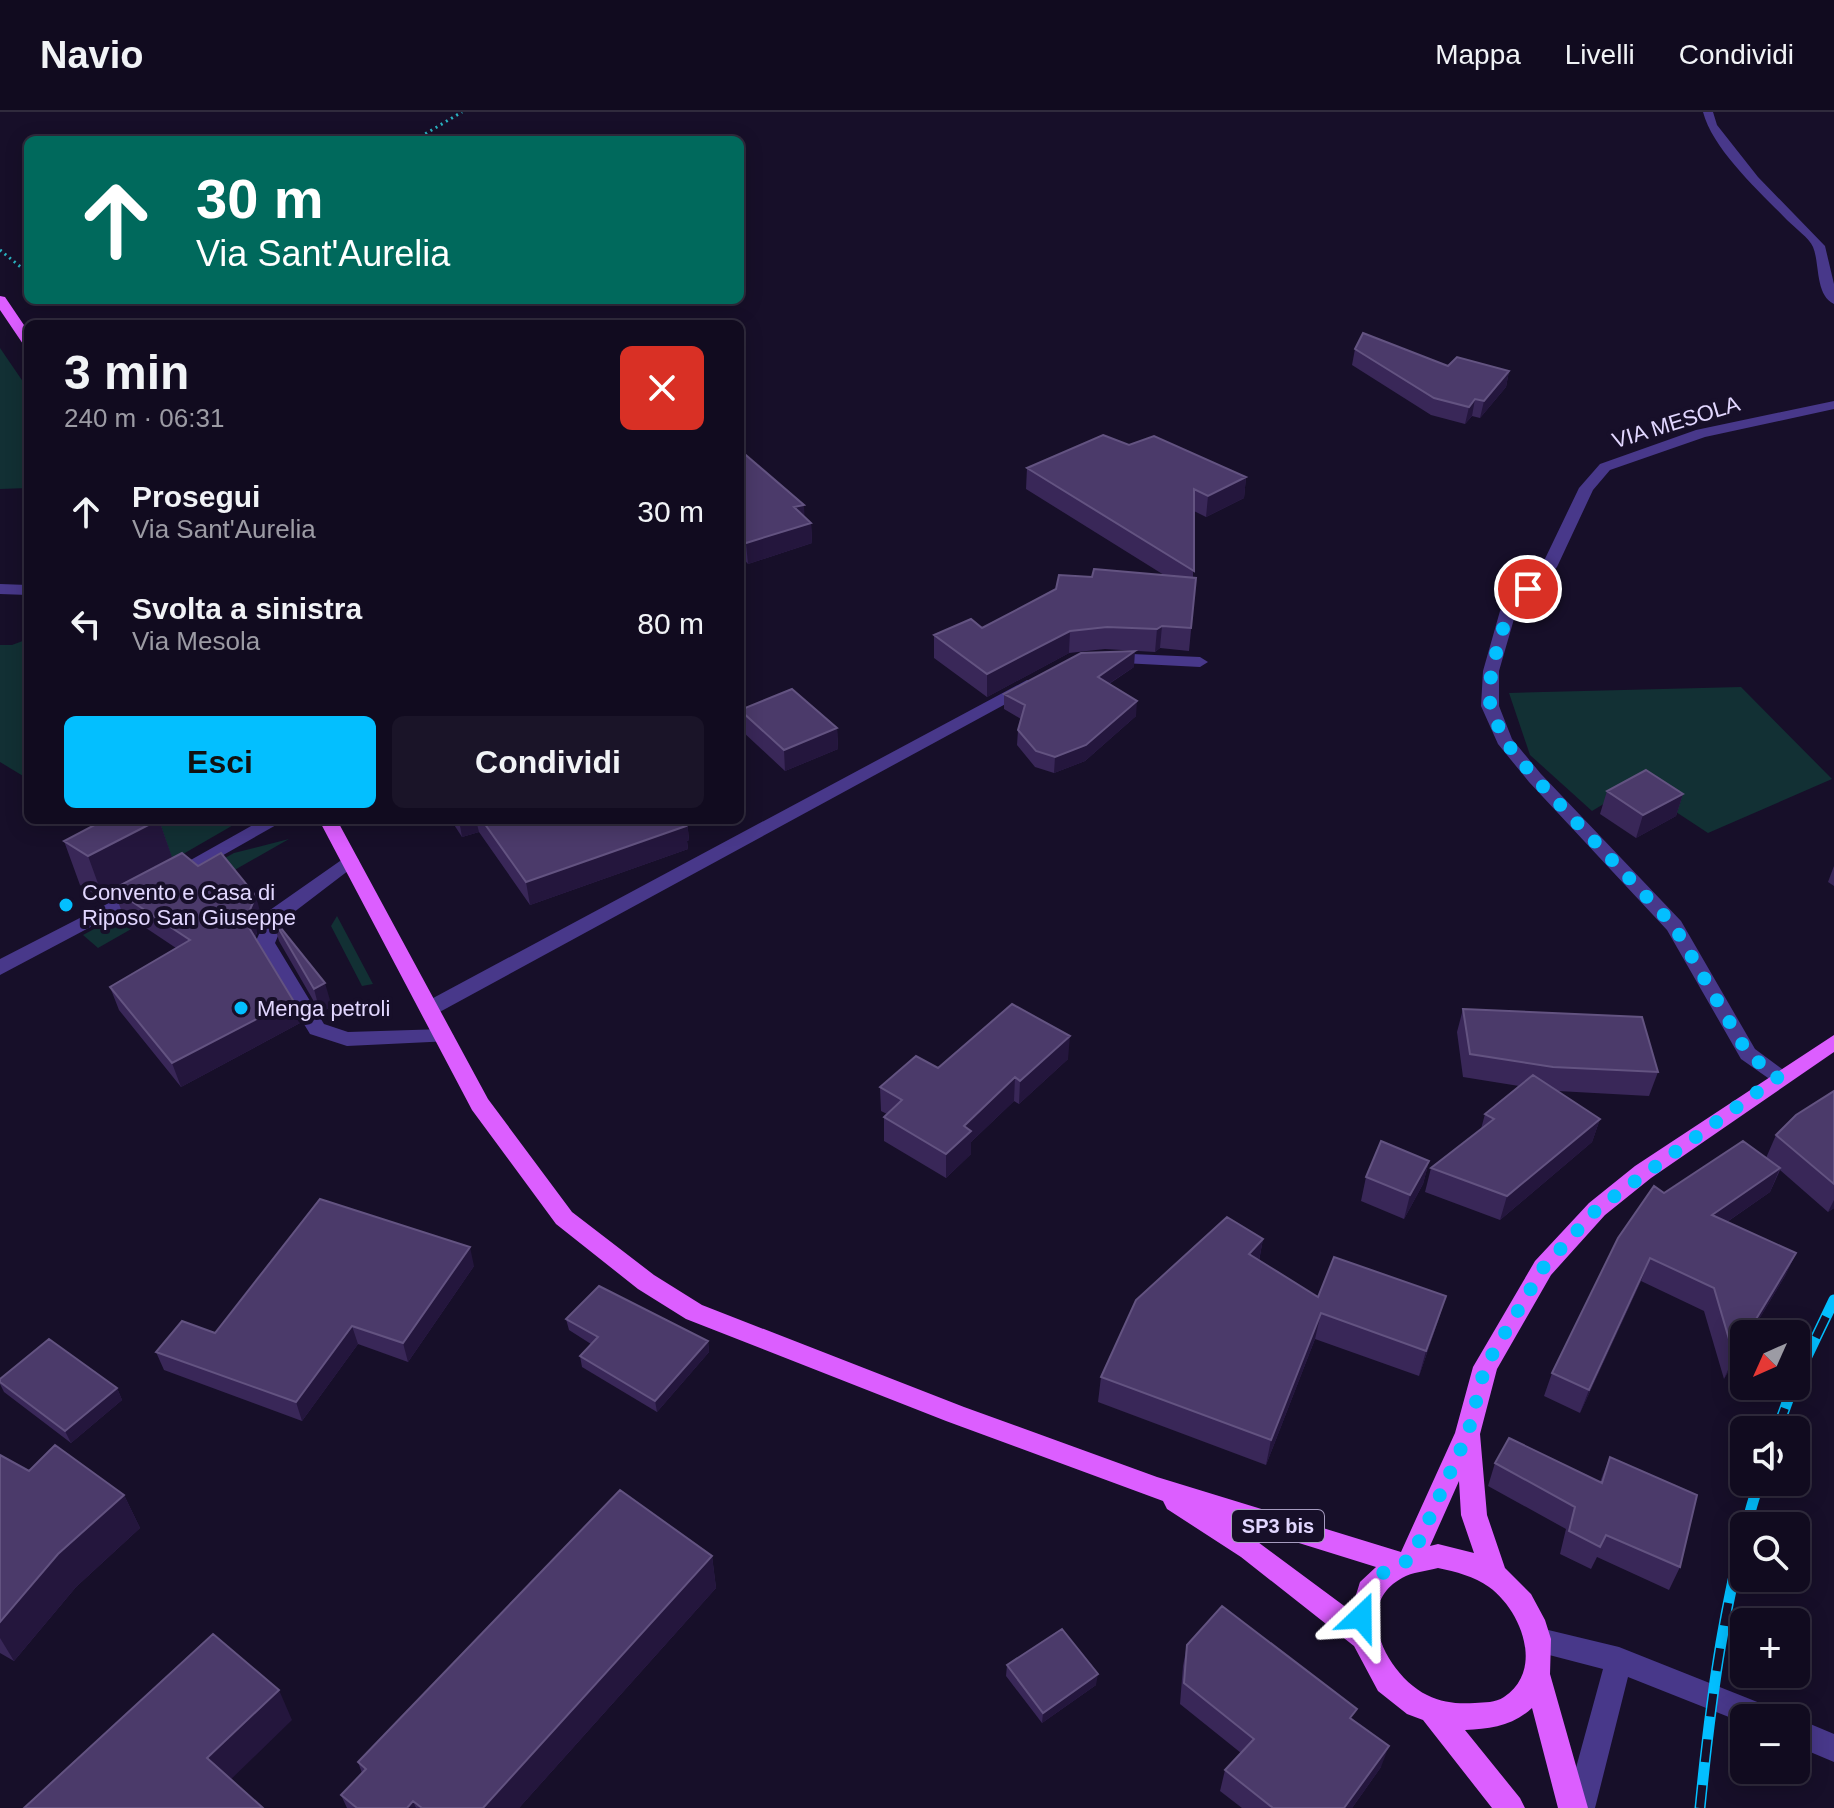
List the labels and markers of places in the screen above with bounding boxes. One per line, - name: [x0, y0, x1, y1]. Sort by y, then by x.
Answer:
- pin: [1494, 555, 1562, 623]
- place label: Convento e Casa di Riposo San Giuseppe: [82, 880, 296, 930]
- marker: Convento e Casa di Riposo San Giuseppe: [57, 896, 75, 914]
- place label: Menga petroli: [257, 996, 390, 1021]
- marker: Menga petroli: [232, 999, 250, 1017]

